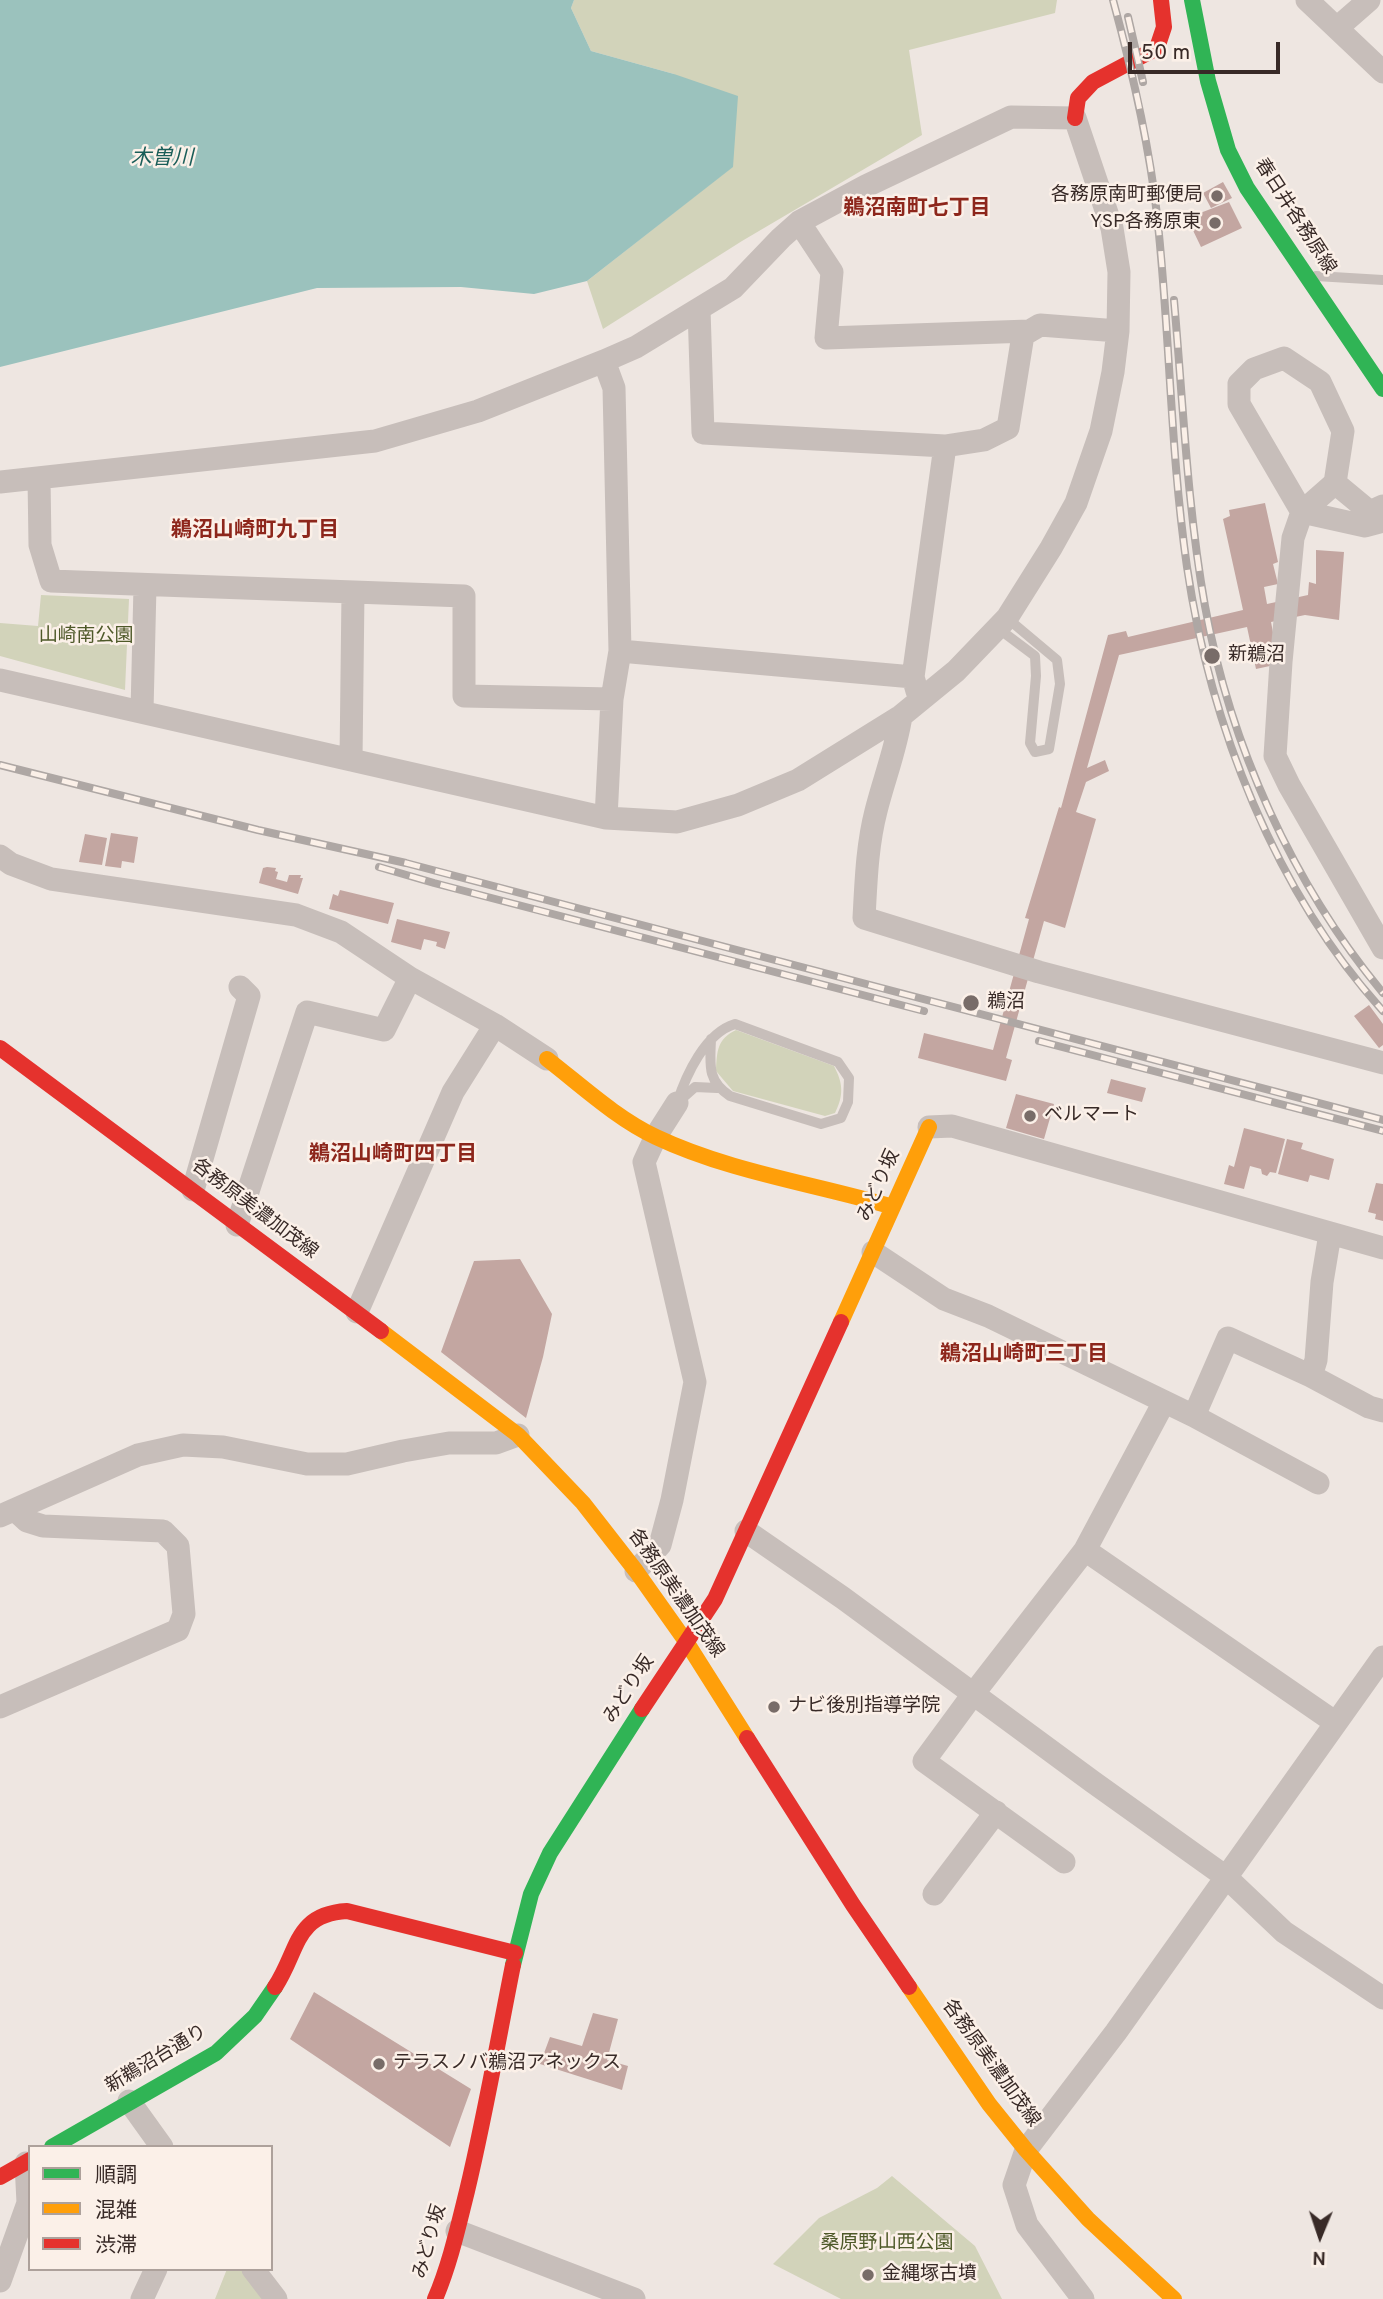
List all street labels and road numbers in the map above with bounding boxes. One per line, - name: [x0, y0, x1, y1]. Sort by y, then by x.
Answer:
- street label: 春日井各務原線: [1248, 155, 1340, 279]
- street label: みどり坂: [854, 1147, 906, 1225]
- street label: 各務原美濃加茂線: [186, 1155, 322, 1265]
- street label: 各務原美濃加茂線: [622, 1525, 728, 1663]
- street label: みどり坂: [600, 1652, 660, 1728]
- street label: 各務原美濃加茂線: [936, 1996, 1044, 2132]
- street label: 新鵜沼台通り: [102, 2021, 212, 2099]
- street label: みどり坂: [410, 2202, 452, 2282]

